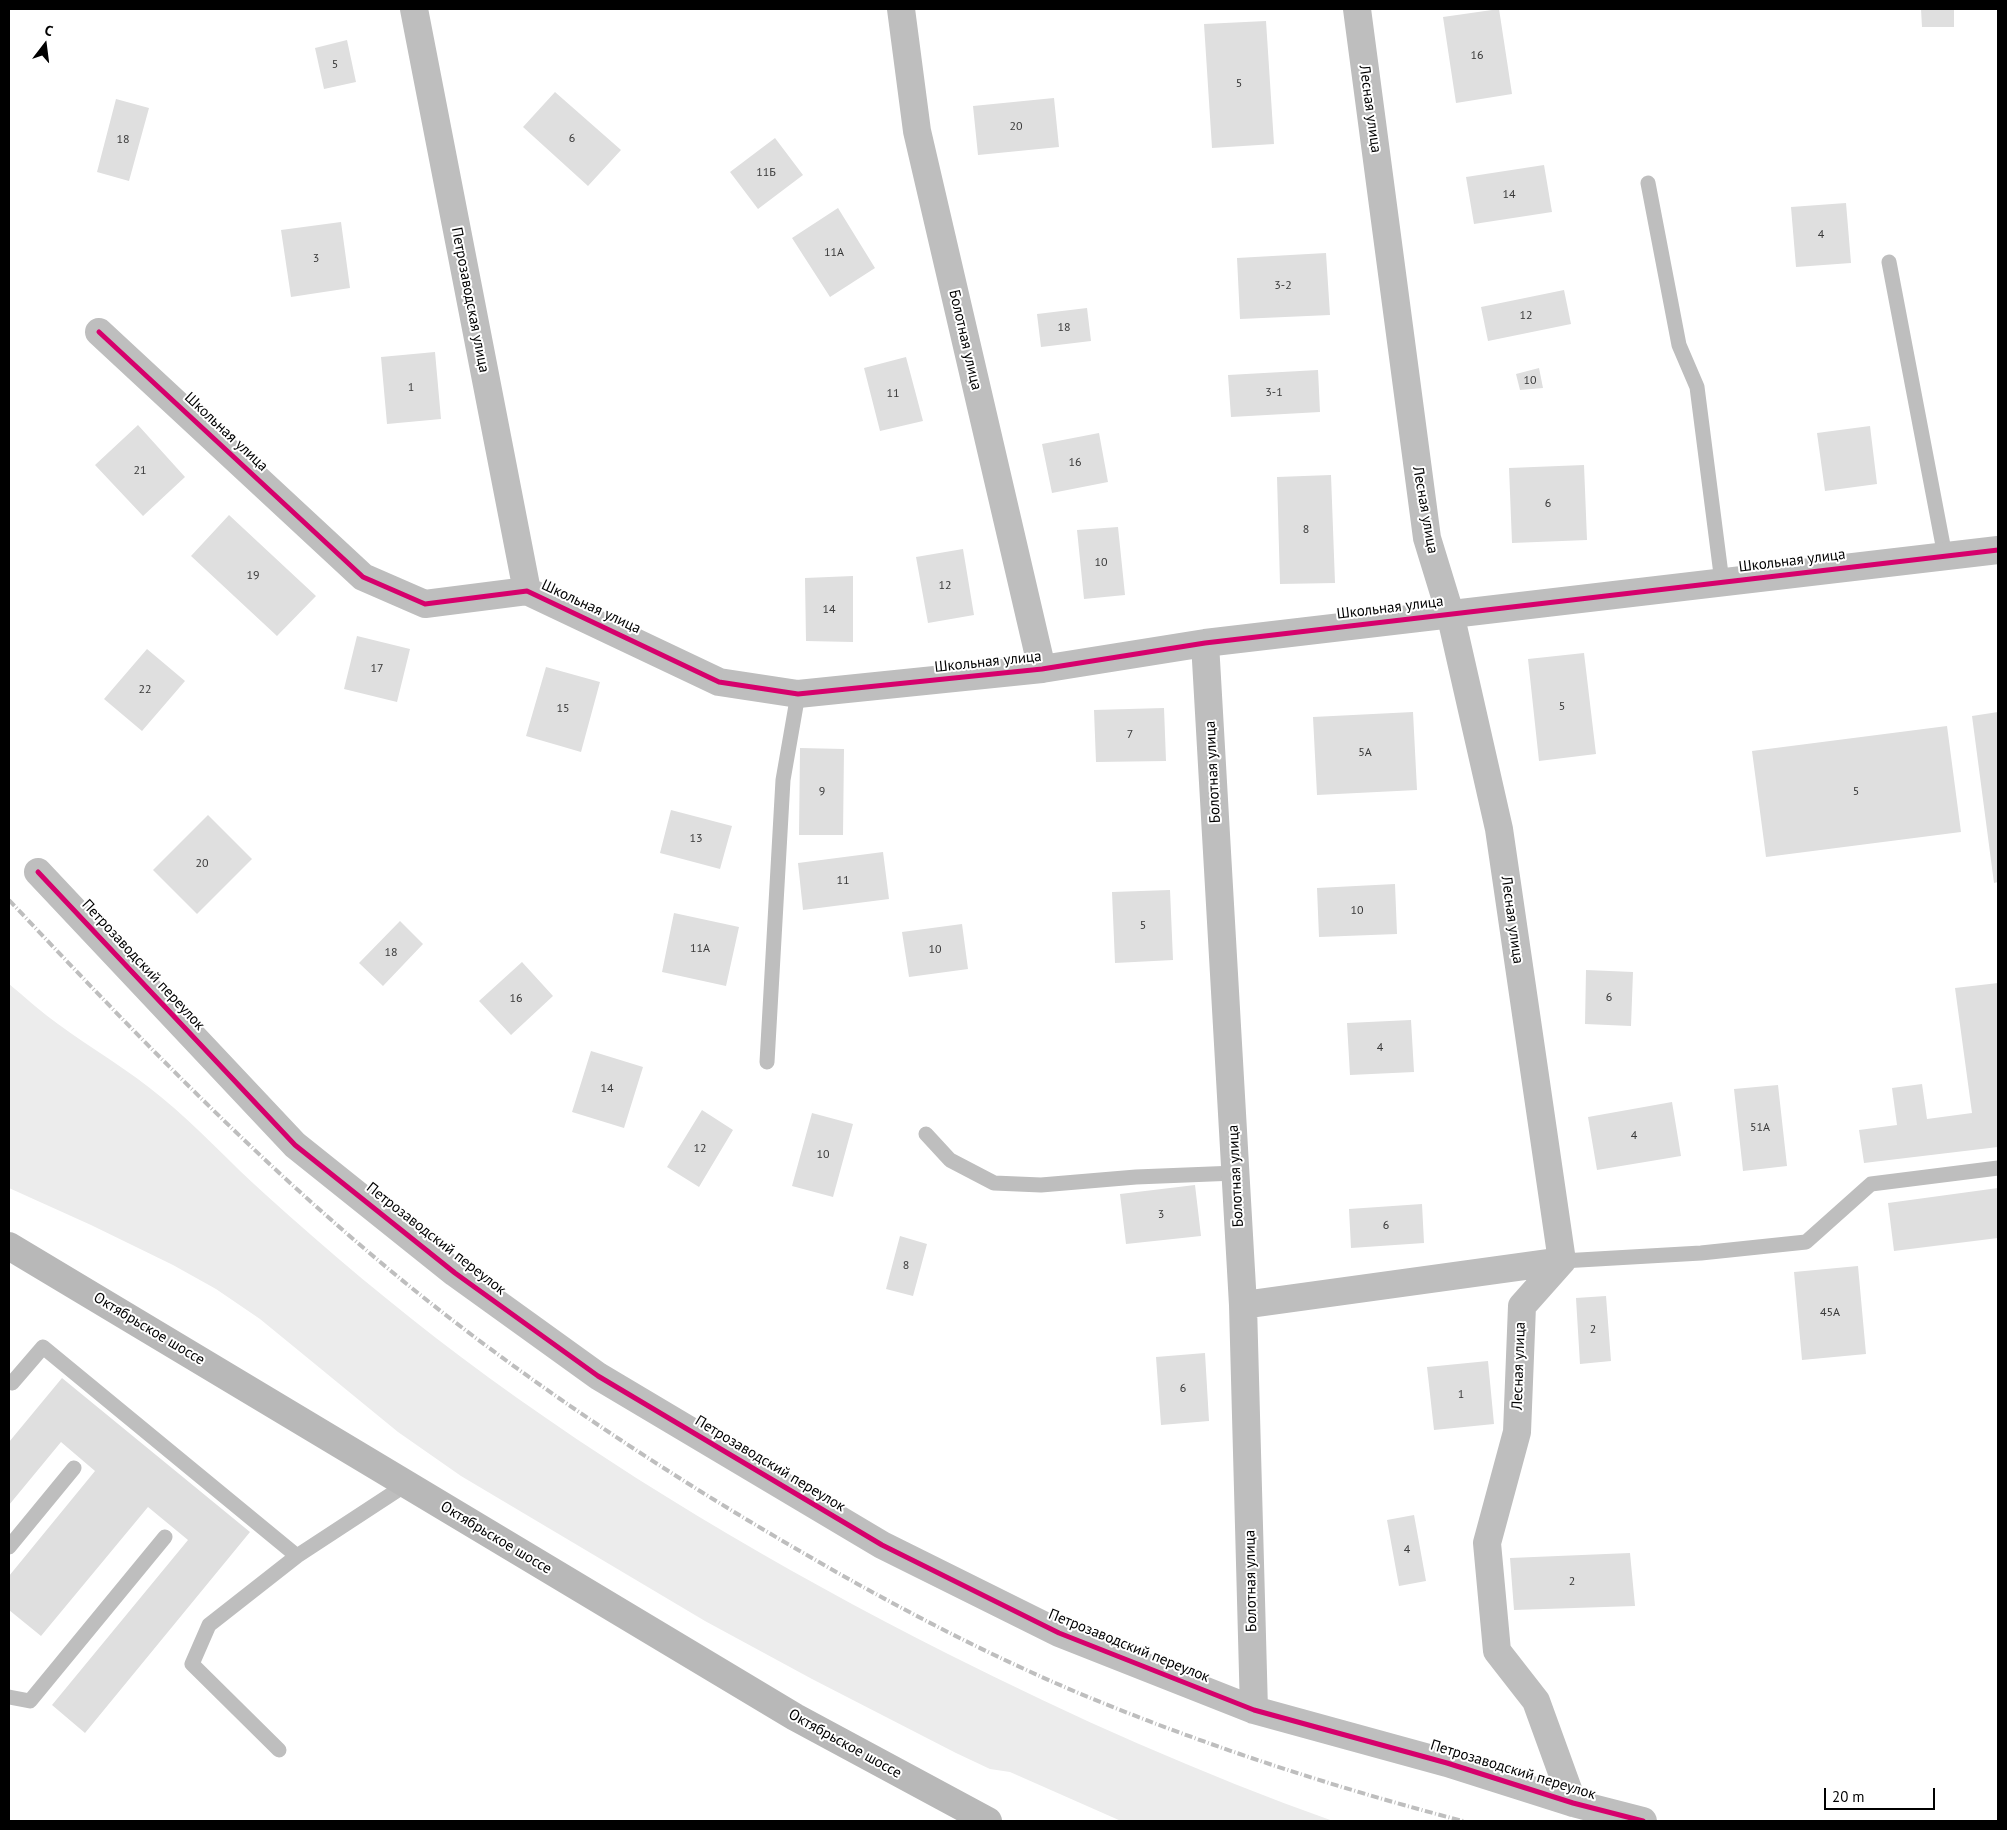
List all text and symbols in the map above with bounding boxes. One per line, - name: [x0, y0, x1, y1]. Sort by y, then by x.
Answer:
- north arrow: [20, 20, 70, 70]
- text: С: [43, 21, 55, 40]
- house number: 16: [1470, 49, 1484, 63]
- house number: 5: [332, 58, 338, 72]
- street label: Лесная улица: [1355, 64, 1385, 154]
- house number: 5: [1236, 77, 1242, 91]
- house number: 20: [1009, 120, 1023, 134]
- house number: 6: [569, 132, 575, 146]
- house number: 18: [116, 133, 130, 147]
- house number: 11Б: [756, 166, 776, 180]
- house number: 14: [1502, 188, 1516, 202]
- street label: Петрозаводская улица: [447, 226, 493, 374]
- house number: 4: [1818, 228, 1824, 242]
- house number: 11А: [824, 246, 844, 260]
- house number: 3: [313, 252, 319, 266]
- house number: 3-2: [1274, 279, 1292, 293]
- street label: Болотная улица: [945, 288, 985, 392]
- house number: 12: [1519, 309, 1533, 323]
- house number: 18: [1057, 321, 1071, 335]
- house number: 10: [1523, 374, 1537, 388]
- house number: 1: [408, 381, 414, 395]
- house number: 3-1: [1265, 386, 1283, 400]
- house number: 11: [886, 387, 900, 401]
- street label: Школьная улица: [181, 389, 271, 475]
- house number: 16: [1068, 456, 1082, 470]
- house number: 21: [133, 464, 147, 478]
- street label: Лесная улица: [1408, 465, 1442, 555]
- house number: 6: [1545, 497, 1551, 511]
- house number: 8: [1303, 523, 1309, 537]
- street label: Школьная улица: [1738, 546, 1846, 576]
- house number: 10: [1094, 556, 1108, 570]
- house number: 19: [246, 569, 260, 583]
- street label: Школьная улица: [539, 576, 643, 638]
- house number: 12: [938, 579, 952, 593]
- street label: Школьная улица: [1336, 593, 1444, 623]
- house number: 14: [822, 603, 836, 617]
- street label: Школьная улица: [934, 647, 1042, 677]
- house number: 17: [370, 662, 384, 676]
- house number: 22: [138, 683, 152, 697]
- house number: 5: [1559, 700, 1565, 714]
- house number: 15: [556, 702, 570, 716]
- street label: Болотная улица: [1201, 720, 1225, 824]
- house number: 7: [1127, 728, 1133, 742]
- house number: 5А: [1358, 746, 1372, 760]
- house number: 9: [819, 785, 825, 799]
- house number: 5: [1853, 785, 1859, 799]
- house number: 13: [689, 832, 703, 846]
- house number: 20: [195, 857, 209, 871]
- house number: 11: [836, 874, 850, 888]
- street label: Лесная улица: [1497, 875, 1527, 965]
- street label: Петрозаводский переулок: [78, 896, 208, 1034]
- house number: 10: [1350, 904, 1364, 918]
- house number: 5: [1140, 919, 1146, 933]
- house number: 11А: [690, 942, 710, 956]
- house number: 10: [928, 943, 942, 957]
- house number: 18: [384, 946, 398, 960]
- house number: 6: [1606, 991, 1612, 1005]
- house number: 16: [509, 992, 523, 1006]
- house number: 4: [1377, 1041, 1383, 1055]
- house number: 14: [600, 1082, 614, 1096]
- house number: 51А: [1750, 1121, 1770, 1135]
- street label: Болотная улица: [1224, 1124, 1248, 1228]
- house number: 4: [1631, 1129, 1637, 1143]
- house number: 12: [693, 1142, 707, 1156]
- house number: 10: [816, 1148, 830, 1162]
- street label: Петрозаводский переулок: [363, 1179, 509, 1299]
- house number: 3: [1158, 1208, 1164, 1222]
- house number: 6: [1383, 1219, 1389, 1233]
- house number: 8: [903, 1259, 909, 1273]
- street label: Октябрьское шоссе: [90, 1289, 208, 1369]
- house number: 45А: [1820, 1306, 1840, 1320]
- street label: Лесная улица: [1508, 1322, 1530, 1410]
- house number: 2: [1590, 1323, 1596, 1337]
- house number: 6: [1180, 1382, 1186, 1396]
- house number: 1: [1458, 1388, 1464, 1402]
- street label: Петрозаводский переулок: [692, 1412, 848, 1516]
- street label: Октябрьское шоссе: [437, 1498, 555, 1578]
- street label: Болотная улица: [1241, 1530, 1261, 1632]
- house number: 4: [1404, 1543, 1410, 1557]
- house number: 2: [1569, 1575, 1575, 1589]
- street label: Петрозаводский переулок: [1046, 1605, 1212, 1687]
- street label: Октябрьское шоссе: [785, 1705, 905, 1783]
- street label: Петрозаводский переулок: [1428, 1736, 1598, 1804]
- scale bar: [1827, 1778, 1938, 1810]
- text: 20 m: [1832, 1787, 1865, 1806]

